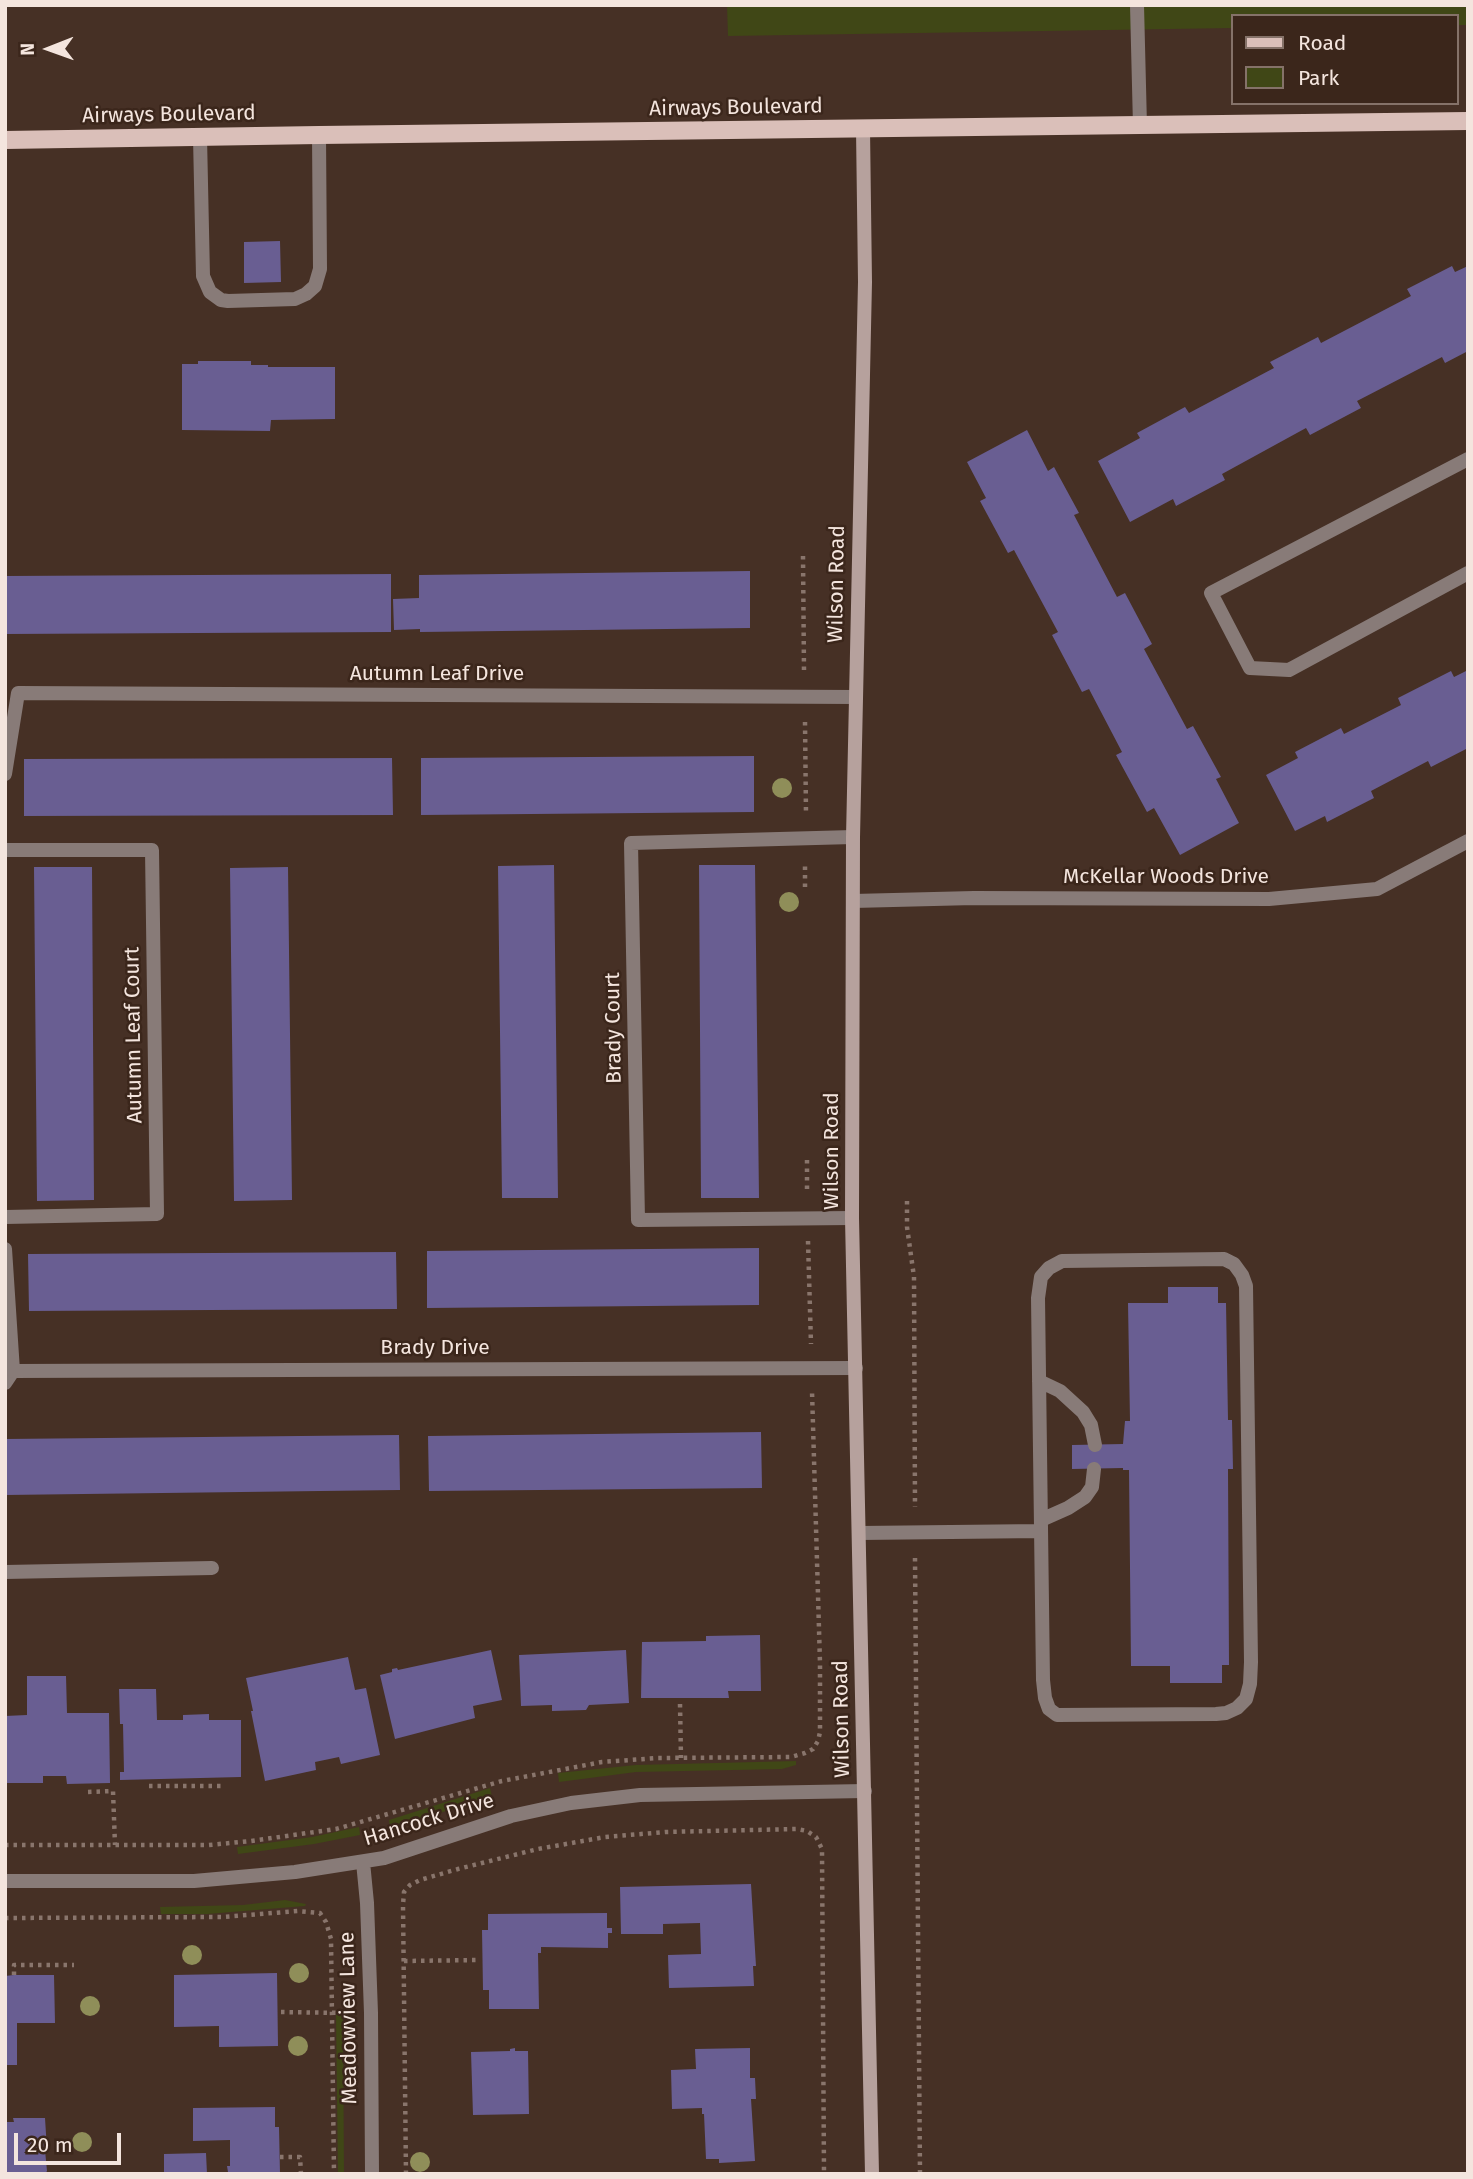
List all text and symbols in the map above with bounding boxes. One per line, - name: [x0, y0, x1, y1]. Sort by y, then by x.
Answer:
- north arrow: [14, 14, 84, 84]
- legend: [1232, 14, 1459, 105]
- text: Road: [1298, 30, 1346, 56]
- text: N: [16, 43, 39, 56]
- text: Park: [1298, 65, 1339, 91]
- street label: Airways Boulevard: [649, 94, 823, 122]
- street label: Airways Boulevard: [82, 101, 256, 129]
- street label: Wilson Road: [823, 525, 851, 643]
- street label: Autumn Leaf Drive: [350, 661, 524, 687]
- street label: McKellar Woods Drive: [1063, 864, 1269, 890]
- street label: Autumn Leaf Court: [120, 946, 148, 1124]
- street label: Brady Court: [600, 972, 628, 1084]
- street label: Wilson Road: [819, 1092, 845, 1210]
- street label: Brady Drive: [380, 1335, 490, 1361]
- street label: Wilson Road: [828, 1660, 856, 1778]
- street label: Hancock Drive: [361, 1788, 497, 1852]
- street label: Meadowview Lane: [335, 1931, 363, 2105]
- scale bar: [18, 2120, 124, 2164]
- text: 20 m: [27, 2132, 73, 2158]

